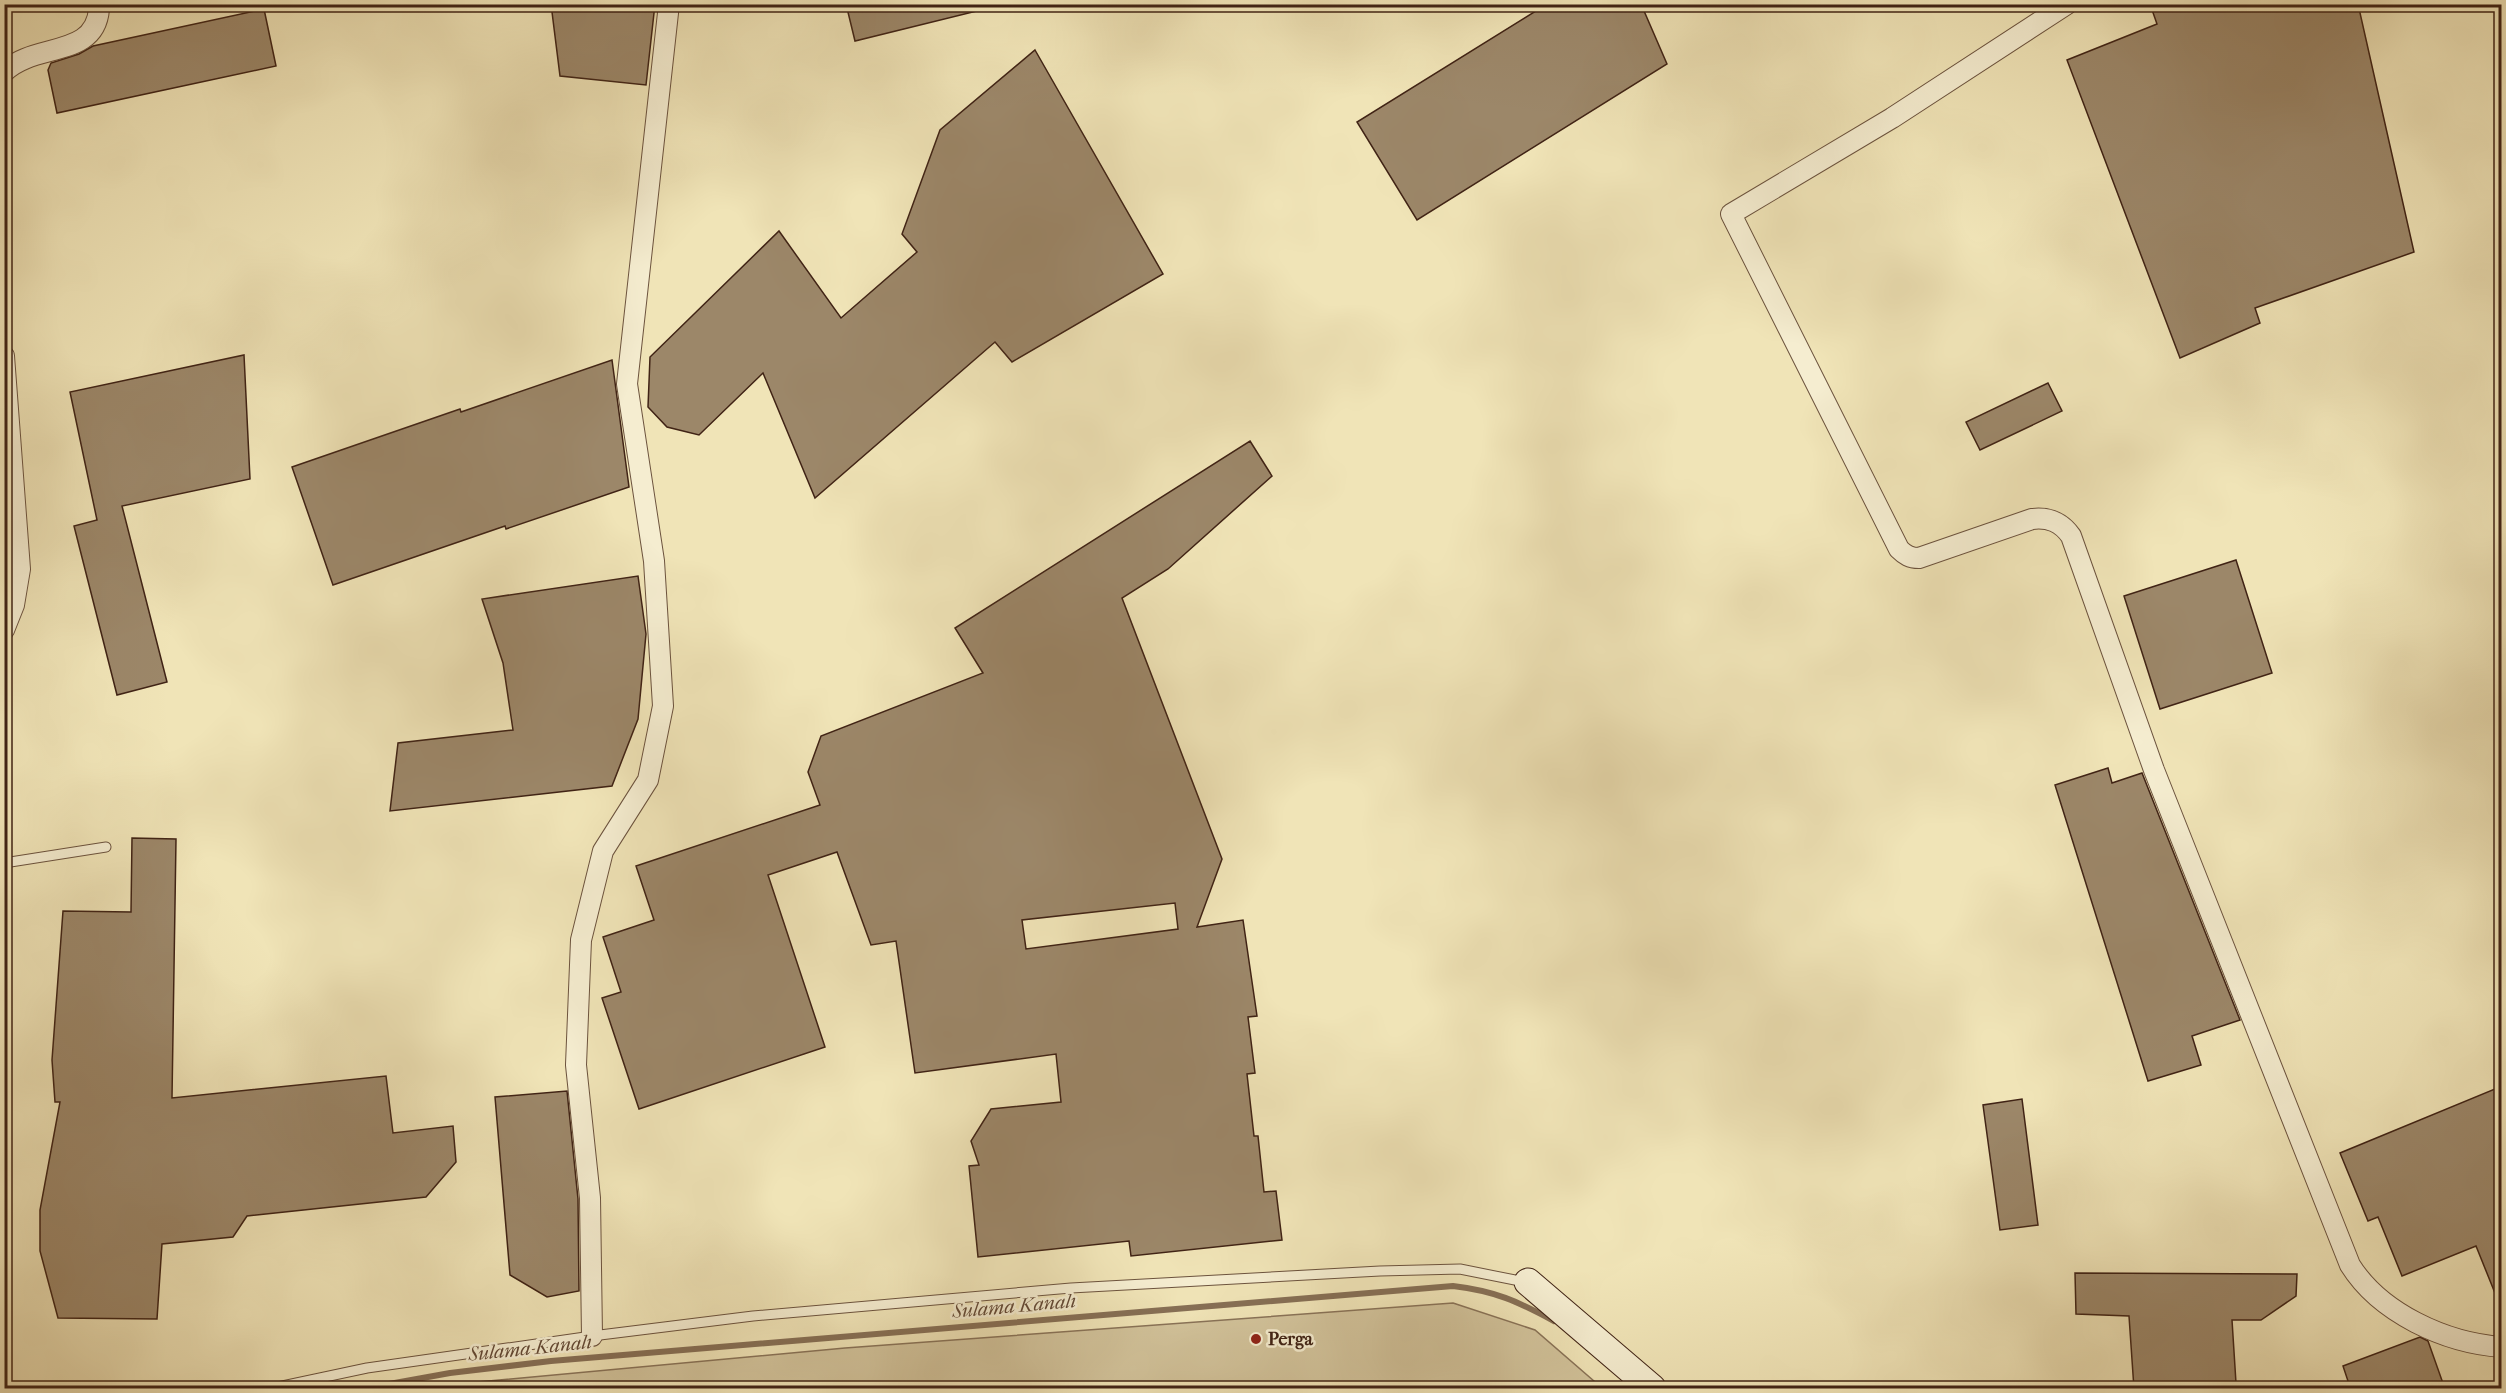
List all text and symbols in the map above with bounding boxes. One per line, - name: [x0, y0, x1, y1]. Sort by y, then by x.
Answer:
- water label: Sulama Kanalı: [950, 1289, 1077, 1323]
- place label: Perga: [1268, 1329, 1314, 1350]
- water label: Sulama Kanalı: [466, 1330, 593, 1366]
- marker: Perga: [1249, 1332, 1263, 1346]

